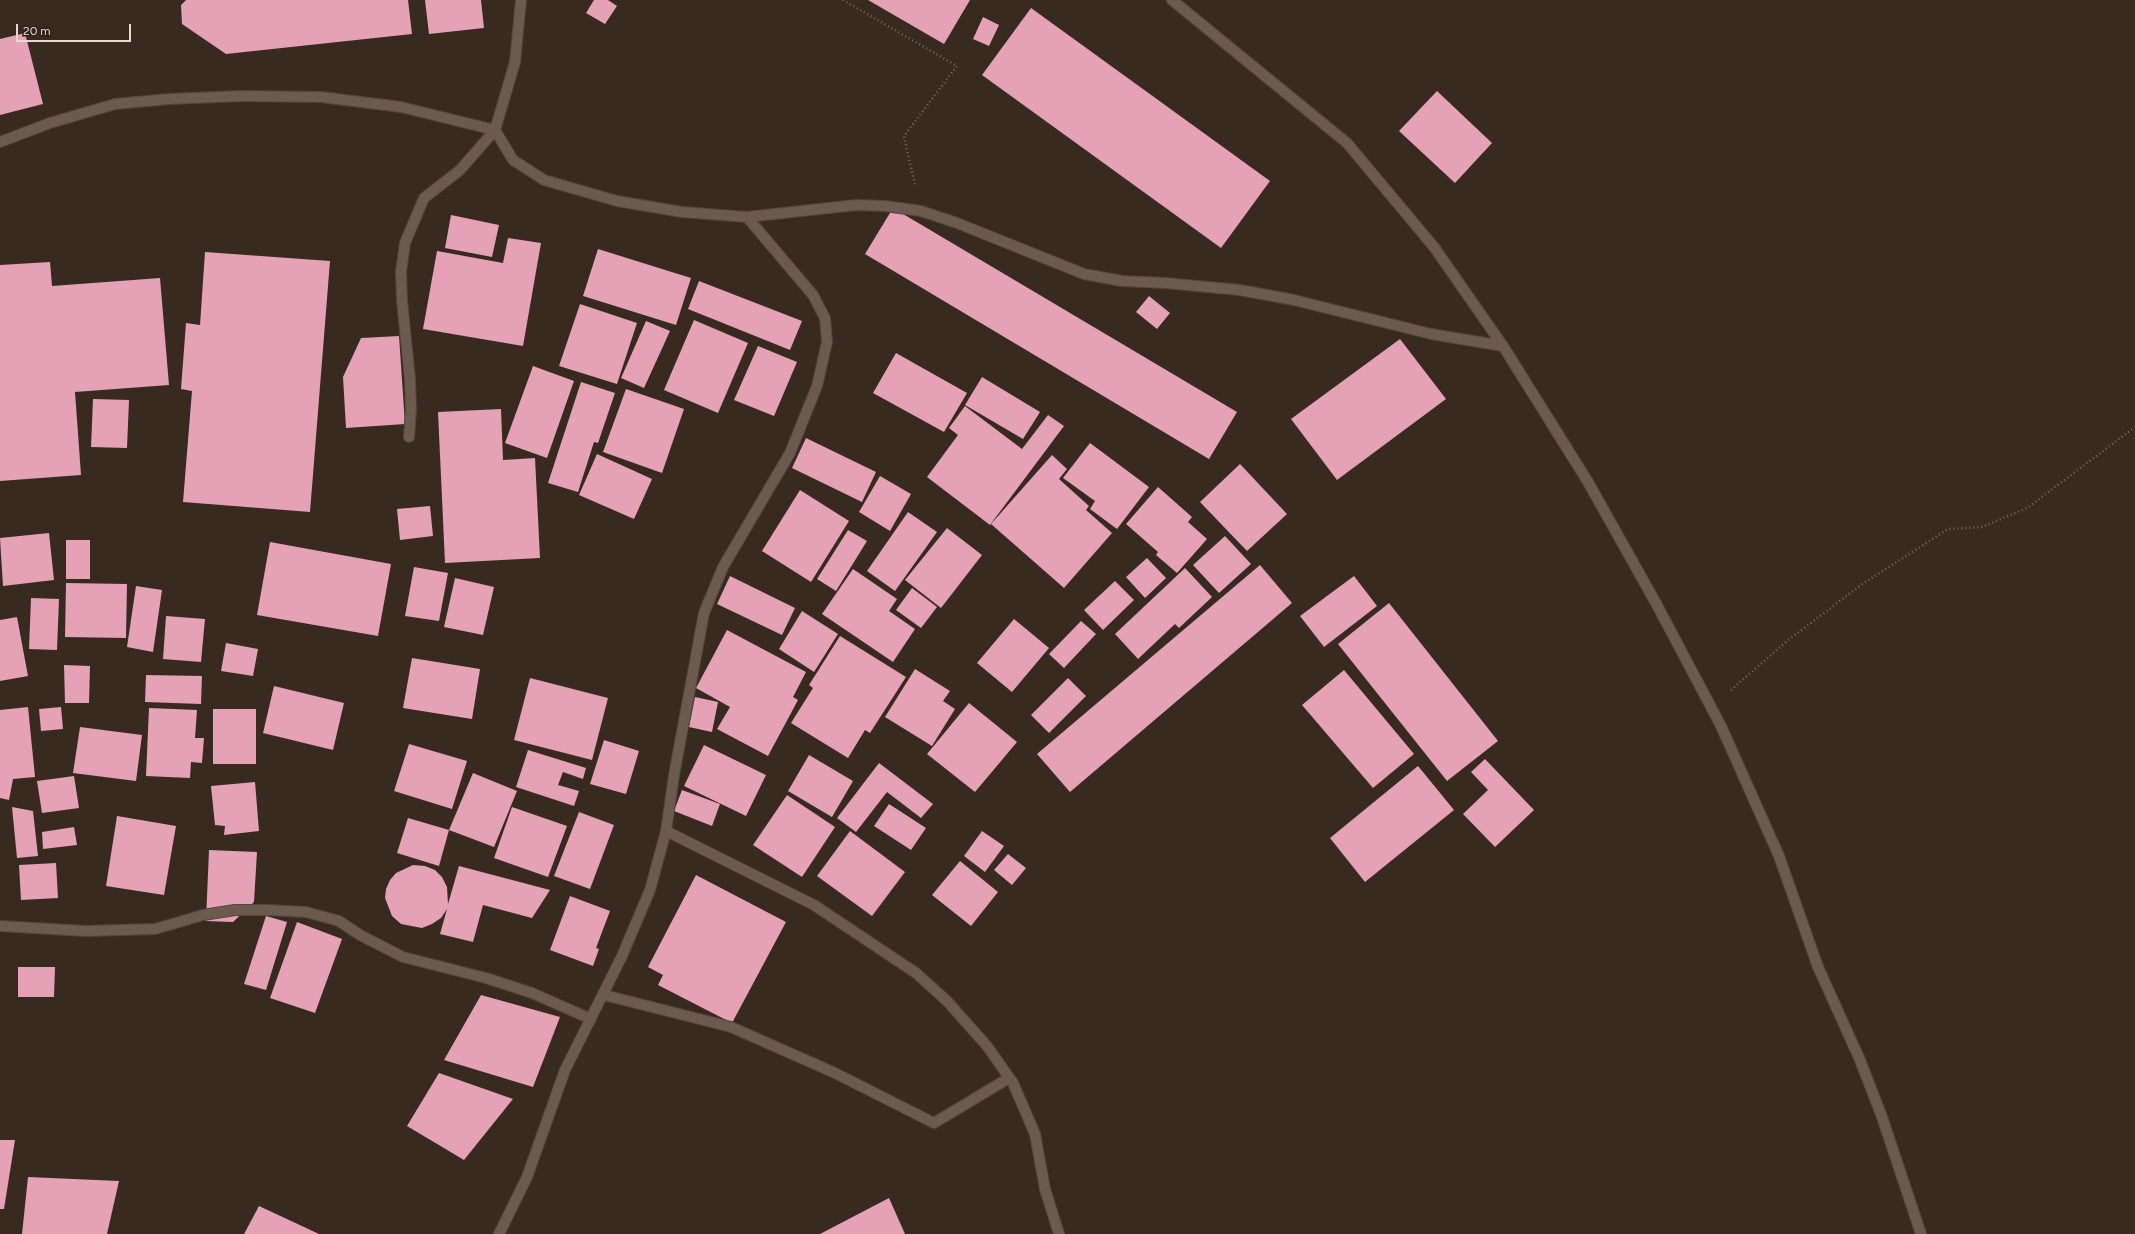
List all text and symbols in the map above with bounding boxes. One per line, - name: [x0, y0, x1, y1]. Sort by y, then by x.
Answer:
- scale bar: [18, 16, 133, 42]
- text: 20 m: [23, 24, 51, 38]

